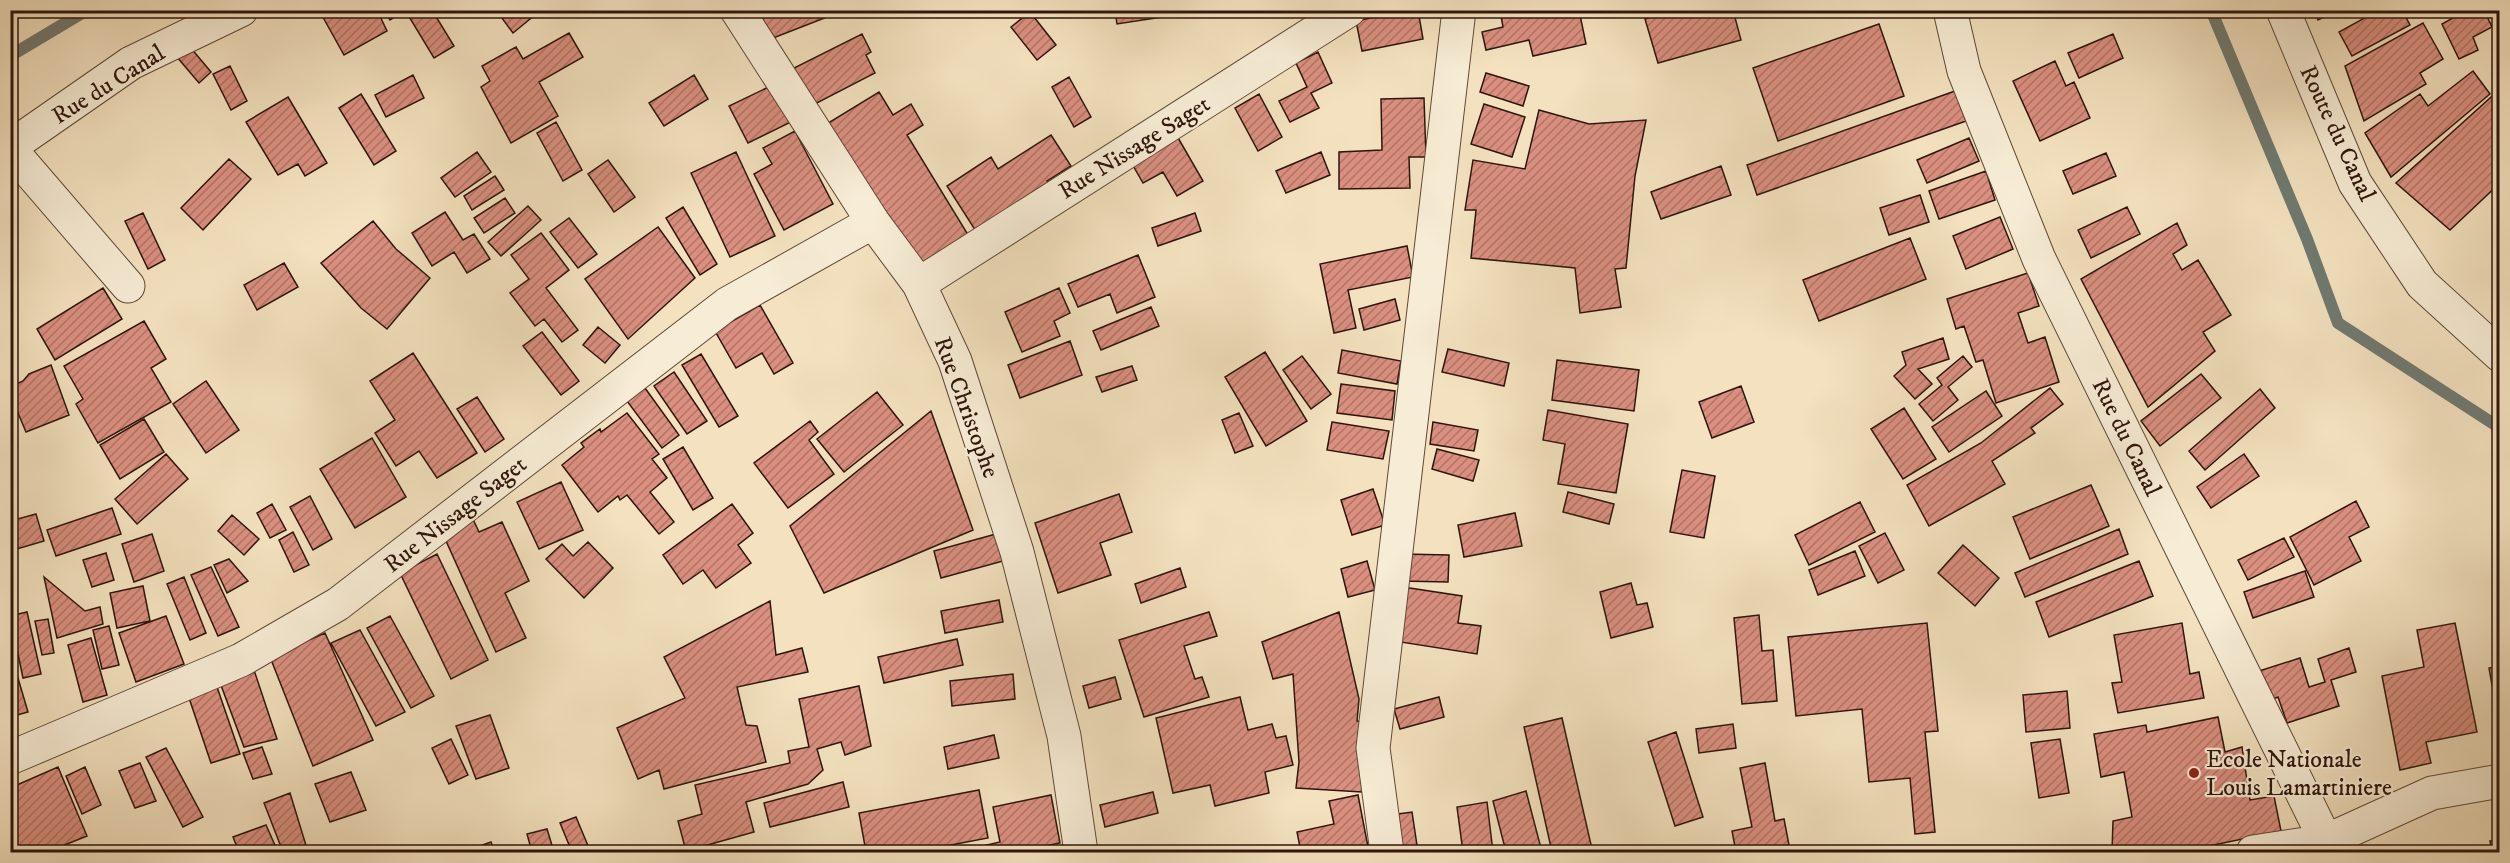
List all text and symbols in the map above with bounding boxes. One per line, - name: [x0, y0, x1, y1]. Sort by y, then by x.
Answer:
- street label: Rue du Canal: [47, 38, 171, 131]
- street label: Route du Canal: [2292, 61, 2382, 207]
- street label: Rue Nissage Saget: [1053, 89, 1216, 206]
- street label: Rue Christophe: [927, 333, 1005, 482]
- street label: Rue du Canal: [2085, 374, 2168, 502]
- street label: Rue Nissage Saget: [378, 450, 533, 580]
- place label: Ecole Nationale Louis Lamartiniere: [2206, 745, 2392, 803]
- marker: Ecole Nationale Louis Lamartiniere: [2187, 766, 2201, 780]

